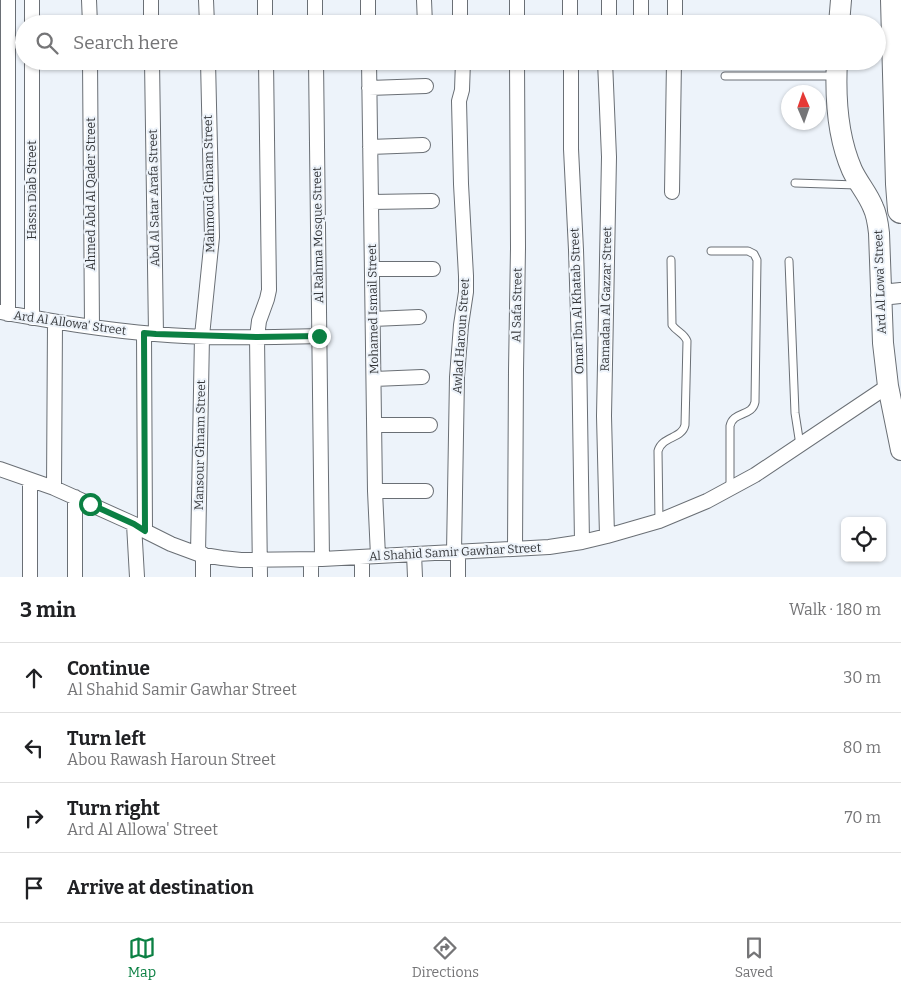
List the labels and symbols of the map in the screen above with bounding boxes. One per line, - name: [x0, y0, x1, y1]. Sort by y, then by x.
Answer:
- north arrow: [781, 85, 826, 130]
- street label: Mahmoud Ghnam Street: [201, 114, 217, 253]
- street label: Ahmed Abd Al Qader Street: [84, 117, 98, 270]
- street label: Abd Al Satar Arafa Street: [146, 128, 162, 267]
- street label: Hassn Diab Street: [25, 140, 39, 240]
- street label: Al Rahma Mosque Street: [310, 166, 326, 303]
- street label: Ramadan Al Gazzar Street: [598, 226, 614, 372]
- street label: Omar Ibn Al Khatab Street: [567, 227, 587, 374]
- street label: Ard Al Lowa' Street: [871, 229, 889, 334]
- street label: Mohamed Ismail Street: [365, 243, 381, 374]
- street label: Al Safa Street: [509, 267, 525, 342]
- street label: Awlad Haroun Street: [450, 277, 472, 394]
- street label: Ard Al Allowa' Street: [13, 308, 128, 338]
- route end: [308, 325, 331, 348]
- street label: Mansour Ghnam Street: [192, 379, 208, 510]
- route start: [79, 493, 102, 516]
- street label: Al Shahid Samir Gawhar Street: [369, 540, 542, 563]

